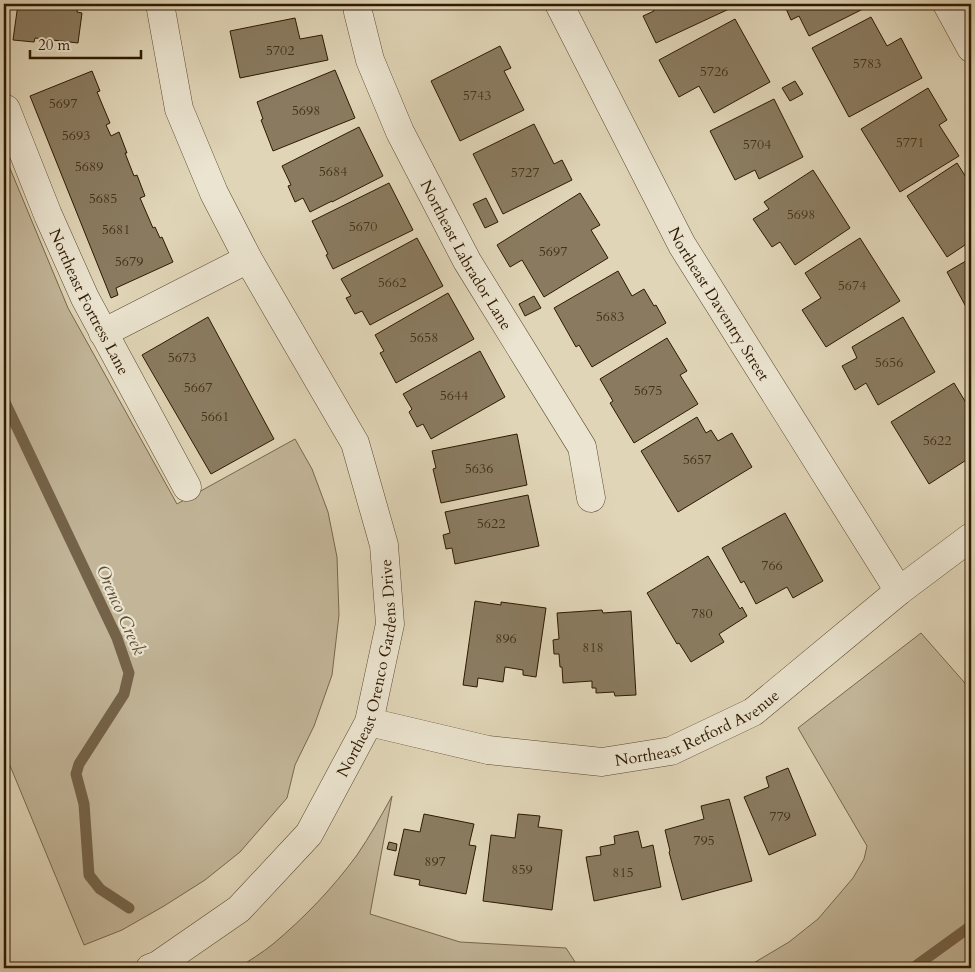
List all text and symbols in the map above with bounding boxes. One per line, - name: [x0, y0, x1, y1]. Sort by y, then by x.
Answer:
- scale bar: [30, 28, 141, 60]
- text: 20 m: [38, 35, 70, 55]
- house number: 5702: [266, 41, 294, 60]
- house number: 5783: [853, 54, 881, 73]
- house number: 5726: [700, 62, 728, 81]
- house number: 5743: [463, 86, 491, 105]
- house number: 5697: [49, 94, 77, 113]
- house number: 5698: [292, 101, 320, 120]
- house number: 5693: [62, 126, 90, 145]
- house number: 5771: [896, 133, 924, 152]
- house number: 5704: [743, 135, 771, 154]
- house number: 5689: [75, 157, 103, 176]
- house number: 5684: [319, 162, 347, 181]
- house number: 5727: [511, 163, 539, 182]
- street label: Northeast Labrador Lane: [415, 176, 517, 334]
- house number: 5685: [89, 189, 117, 208]
- house number: 5698: [787, 205, 815, 224]
- house number: 5670: [349, 217, 377, 236]
- house number: 5681: [102, 220, 130, 239]
- street label: Northeast Daventry Street: [663, 223, 775, 385]
- street label: Northeast Fortress Lane: [43, 225, 134, 379]
- house number: 5697: [539, 242, 567, 261]
- house number: 5679: [115, 252, 143, 271]
- house number: 5662: [378, 273, 406, 292]
- house number: 5674: [838, 276, 866, 295]
- house number: 5683: [596, 307, 624, 326]
- house number: 5658: [410, 328, 438, 347]
- house number: 5673: [168, 348, 196, 367]
- house number: 5656: [875, 353, 903, 372]
- house number: 5667: [184, 378, 212, 397]
- house number: 5675: [634, 381, 662, 400]
- house number: 5644: [440, 386, 468, 405]
- house number: 5661: [201, 407, 229, 426]
- house number: 5622: [923, 431, 951, 450]
- house number: 5657: [683, 450, 711, 469]
- house number: 5636: [465, 459, 493, 478]
- house number: 5622: [477, 514, 505, 533]
- house number: 766: [761, 556, 783, 575]
- street label: Northeast Orenco Gardens Drive: [332, 558, 402, 781]
- water label: Orenco Creek: [90, 561, 152, 659]
- house number: 780: [691, 604, 713, 623]
- house number: 896: [495, 629, 517, 648]
- house number: 818: [582, 638, 604, 657]
- street label: Northeast Retford Avenue: [613, 685, 784, 772]
- house number: 779: [769, 807, 791, 826]
- house number: 795: [693, 831, 715, 850]
- house number: 897: [424, 852, 446, 871]
- house number: 859: [511, 860, 533, 879]
- house number: 815: [612, 863, 634, 882]

